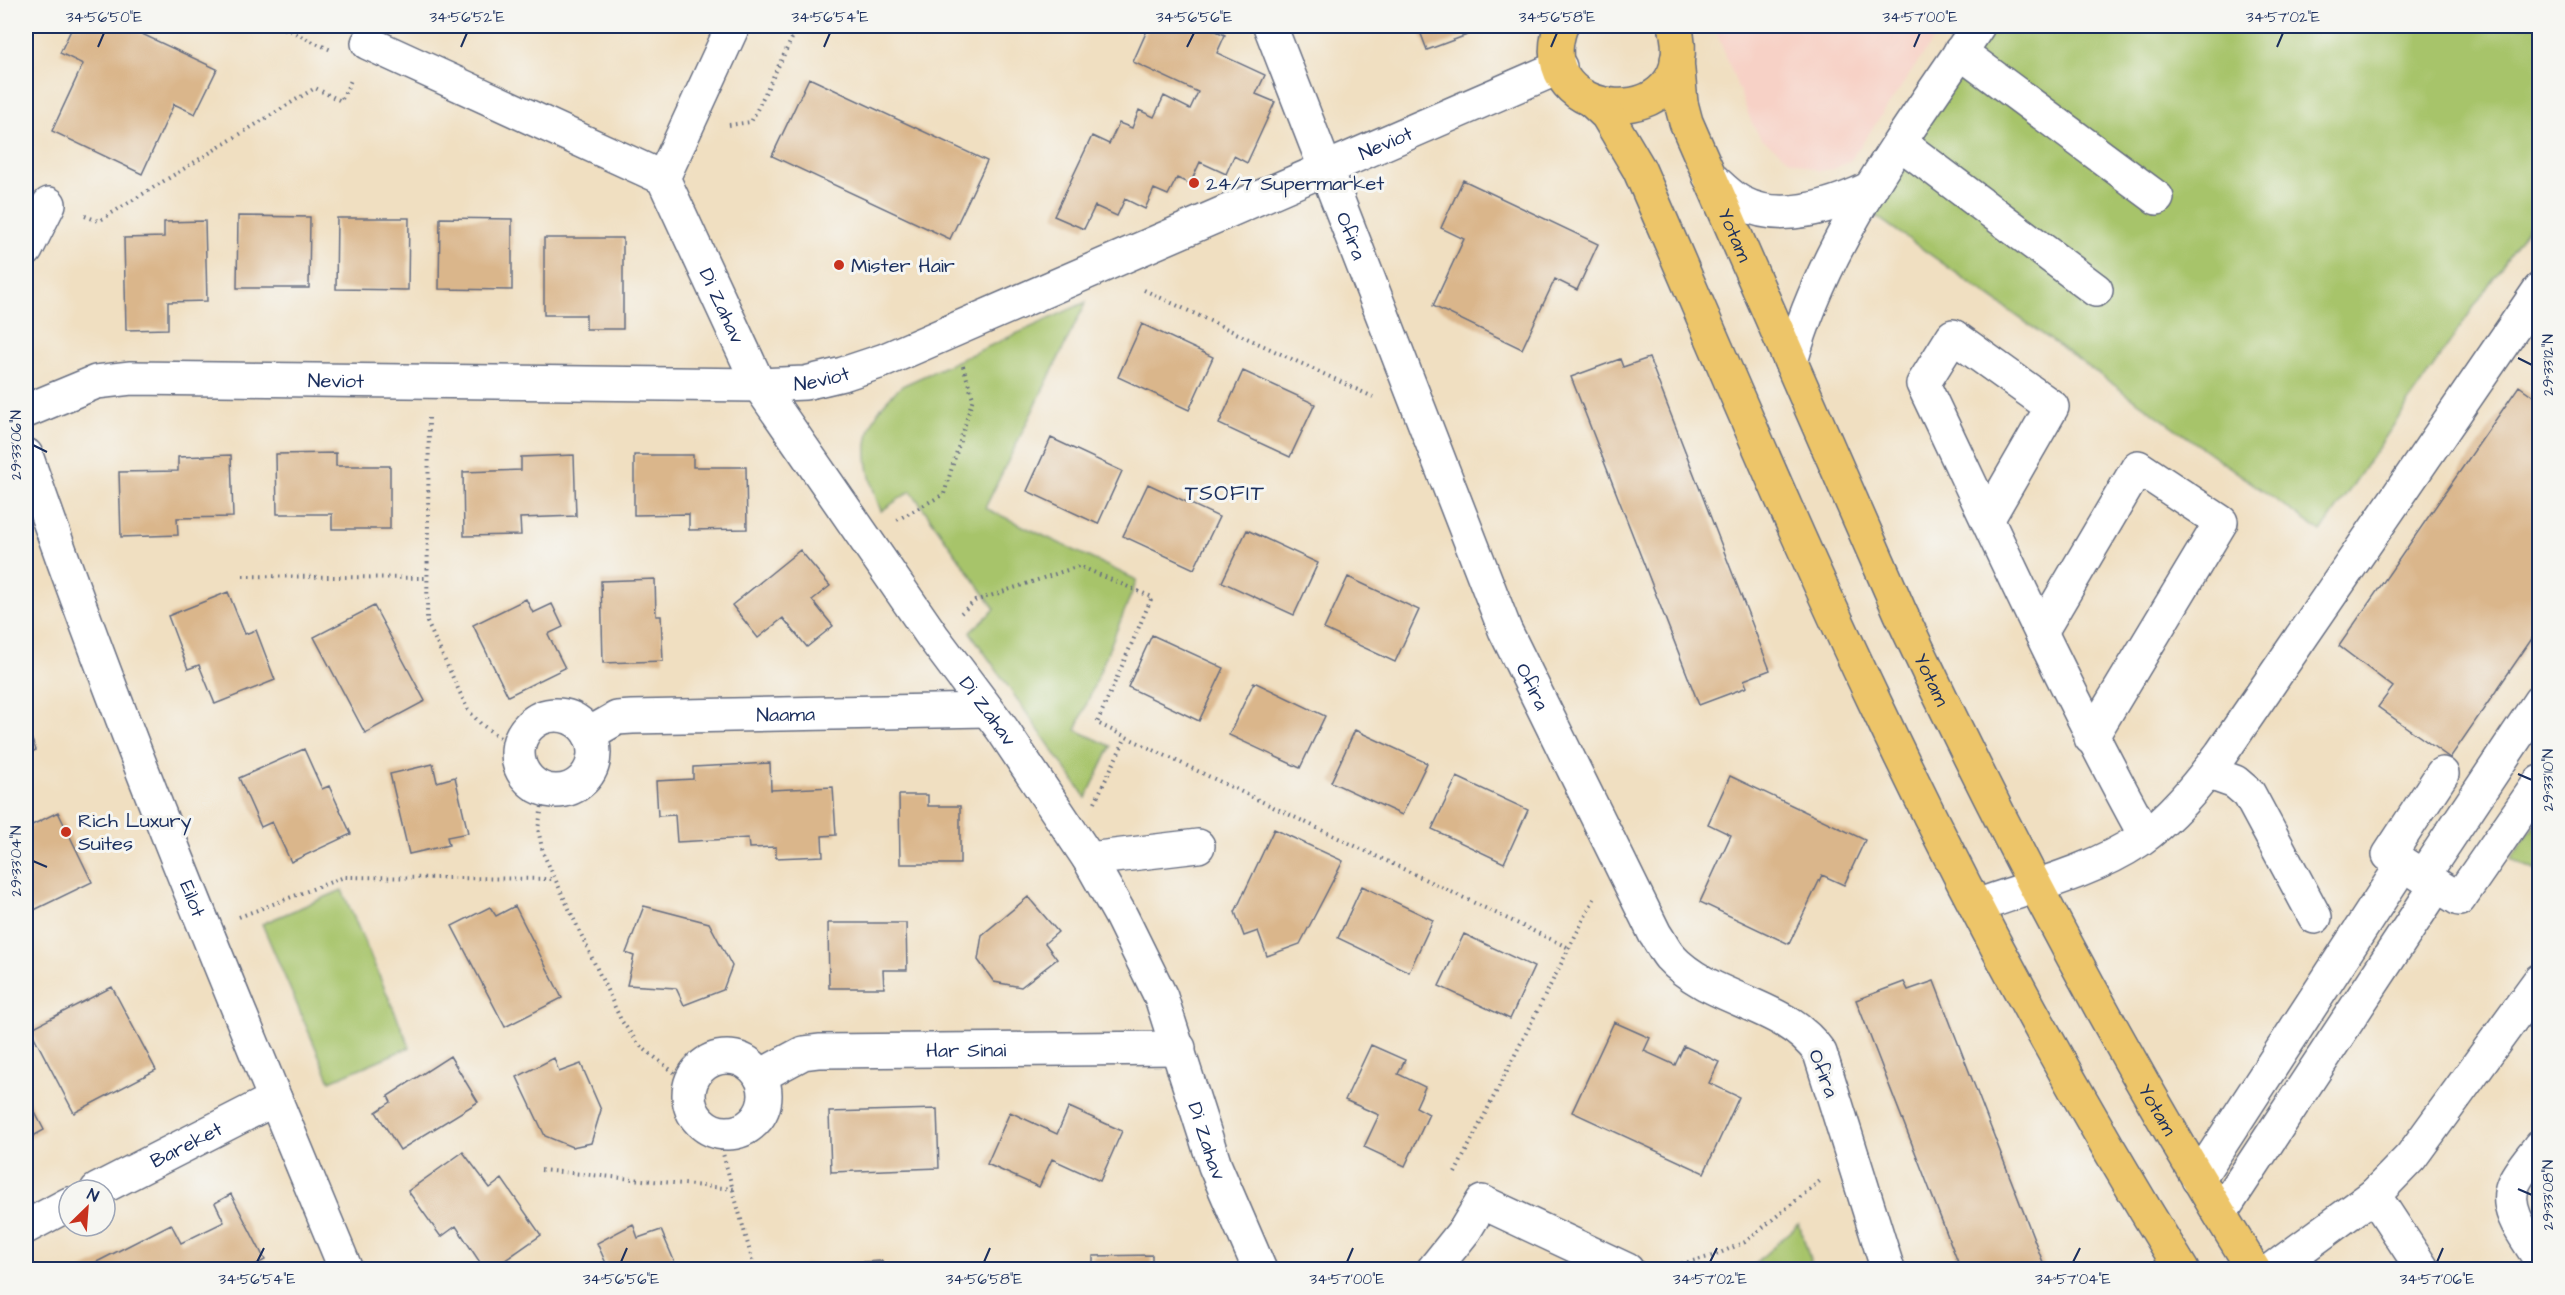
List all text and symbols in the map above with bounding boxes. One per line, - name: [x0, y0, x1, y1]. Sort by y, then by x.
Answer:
- text: 34°56'50"E: [66, 7, 142, 28]
- text: 34°56'52"E: [429, 7, 505, 28]
- text: 34°56'54"E: [792, 7, 869, 28]
- text: 34°56'56"E: [1156, 7, 1232, 28]
- text: 34°56'58"E: [1519, 7, 1595, 28]
- text: 34°57'00"E: [1883, 7, 1958, 28]
- text: 34°57'02"E: [2246, 7, 2320, 28]
- street label: Neviot: [1355, 120, 1417, 168]
- place label: 24/7 Supermarket: [1206, 170, 1384, 198]
- marker: 24/7 Supermarket: [1187, 176, 1201, 190]
- street label: Yotam: [1710, 204, 1759, 267]
- street label: Ofira: [1329, 208, 1373, 264]
- place label: Mister Hair: [851, 252, 955, 280]
- marker: Mister Hair: [832, 258, 846, 272]
- street label: Di Zahav: [692, 264, 751, 349]
- text: 29°33'12"N: [2538, 334, 2559, 396]
- street label: Neviot: [793, 360, 853, 398]
- street label: Neviot: [308, 367, 364, 396]
- text: 29°33'06"N: [6, 410, 27, 480]
- district label: TSOFIT: [1185, 479, 1265, 508]
- street label: Yotam: [1906, 649, 1956, 711]
- street label: Ofira: [1508, 658, 1555, 715]
- street label: Di Zahav: [952, 671, 1023, 752]
- street label: Naama: [756, 700, 815, 730]
- text: 29°33'10"N: [2538, 749, 2559, 811]
- place label: Rich Luxury Suites: [78, 807, 191, 858]
- marker: Rich Luxury Suites: [59, 825, 73, 839]
- text: 29°33'04"N: [6, 826, 27, 896]
- street label: Eilot: [172, 876, 212, 921]
- street label: Har Sinai: [926, 1036, 1006, 1065]
- street label: Ofira: [1801, 1045, 1845, 1101]
- street label: Yotam: [2131, 1079, 2183, 1141]
- street label: Di Zahav: [1180, 1099, 1233, 1185]
- street label: Bareket: [146, 1115, 227, 1175]
- text: 29°33'08"N: [2538, 1160, 2559, 1230]
- north arrow: [57, 1178, 117, 1238]
- text: N: [84, 1183, 102, 1207]
- text: 34°56'54"E: [219, 1269, 296, 1290]
- text: 34°56'56"E: [583, 1269, 659, 1290]
- text: 34°56'58"E: [946, 1269, 1022, 1290]
- text: 34°57'00"E: [1310, 1269, 1385, 1290]
- text: 34°57'02"E: [1673, 1269, 1747, 1290]
- text: 34°57'04"E: [2035, 1269, 2111, 1290]
- text: 34°57'06"E: [2400, 1269, 2474, 1290]

